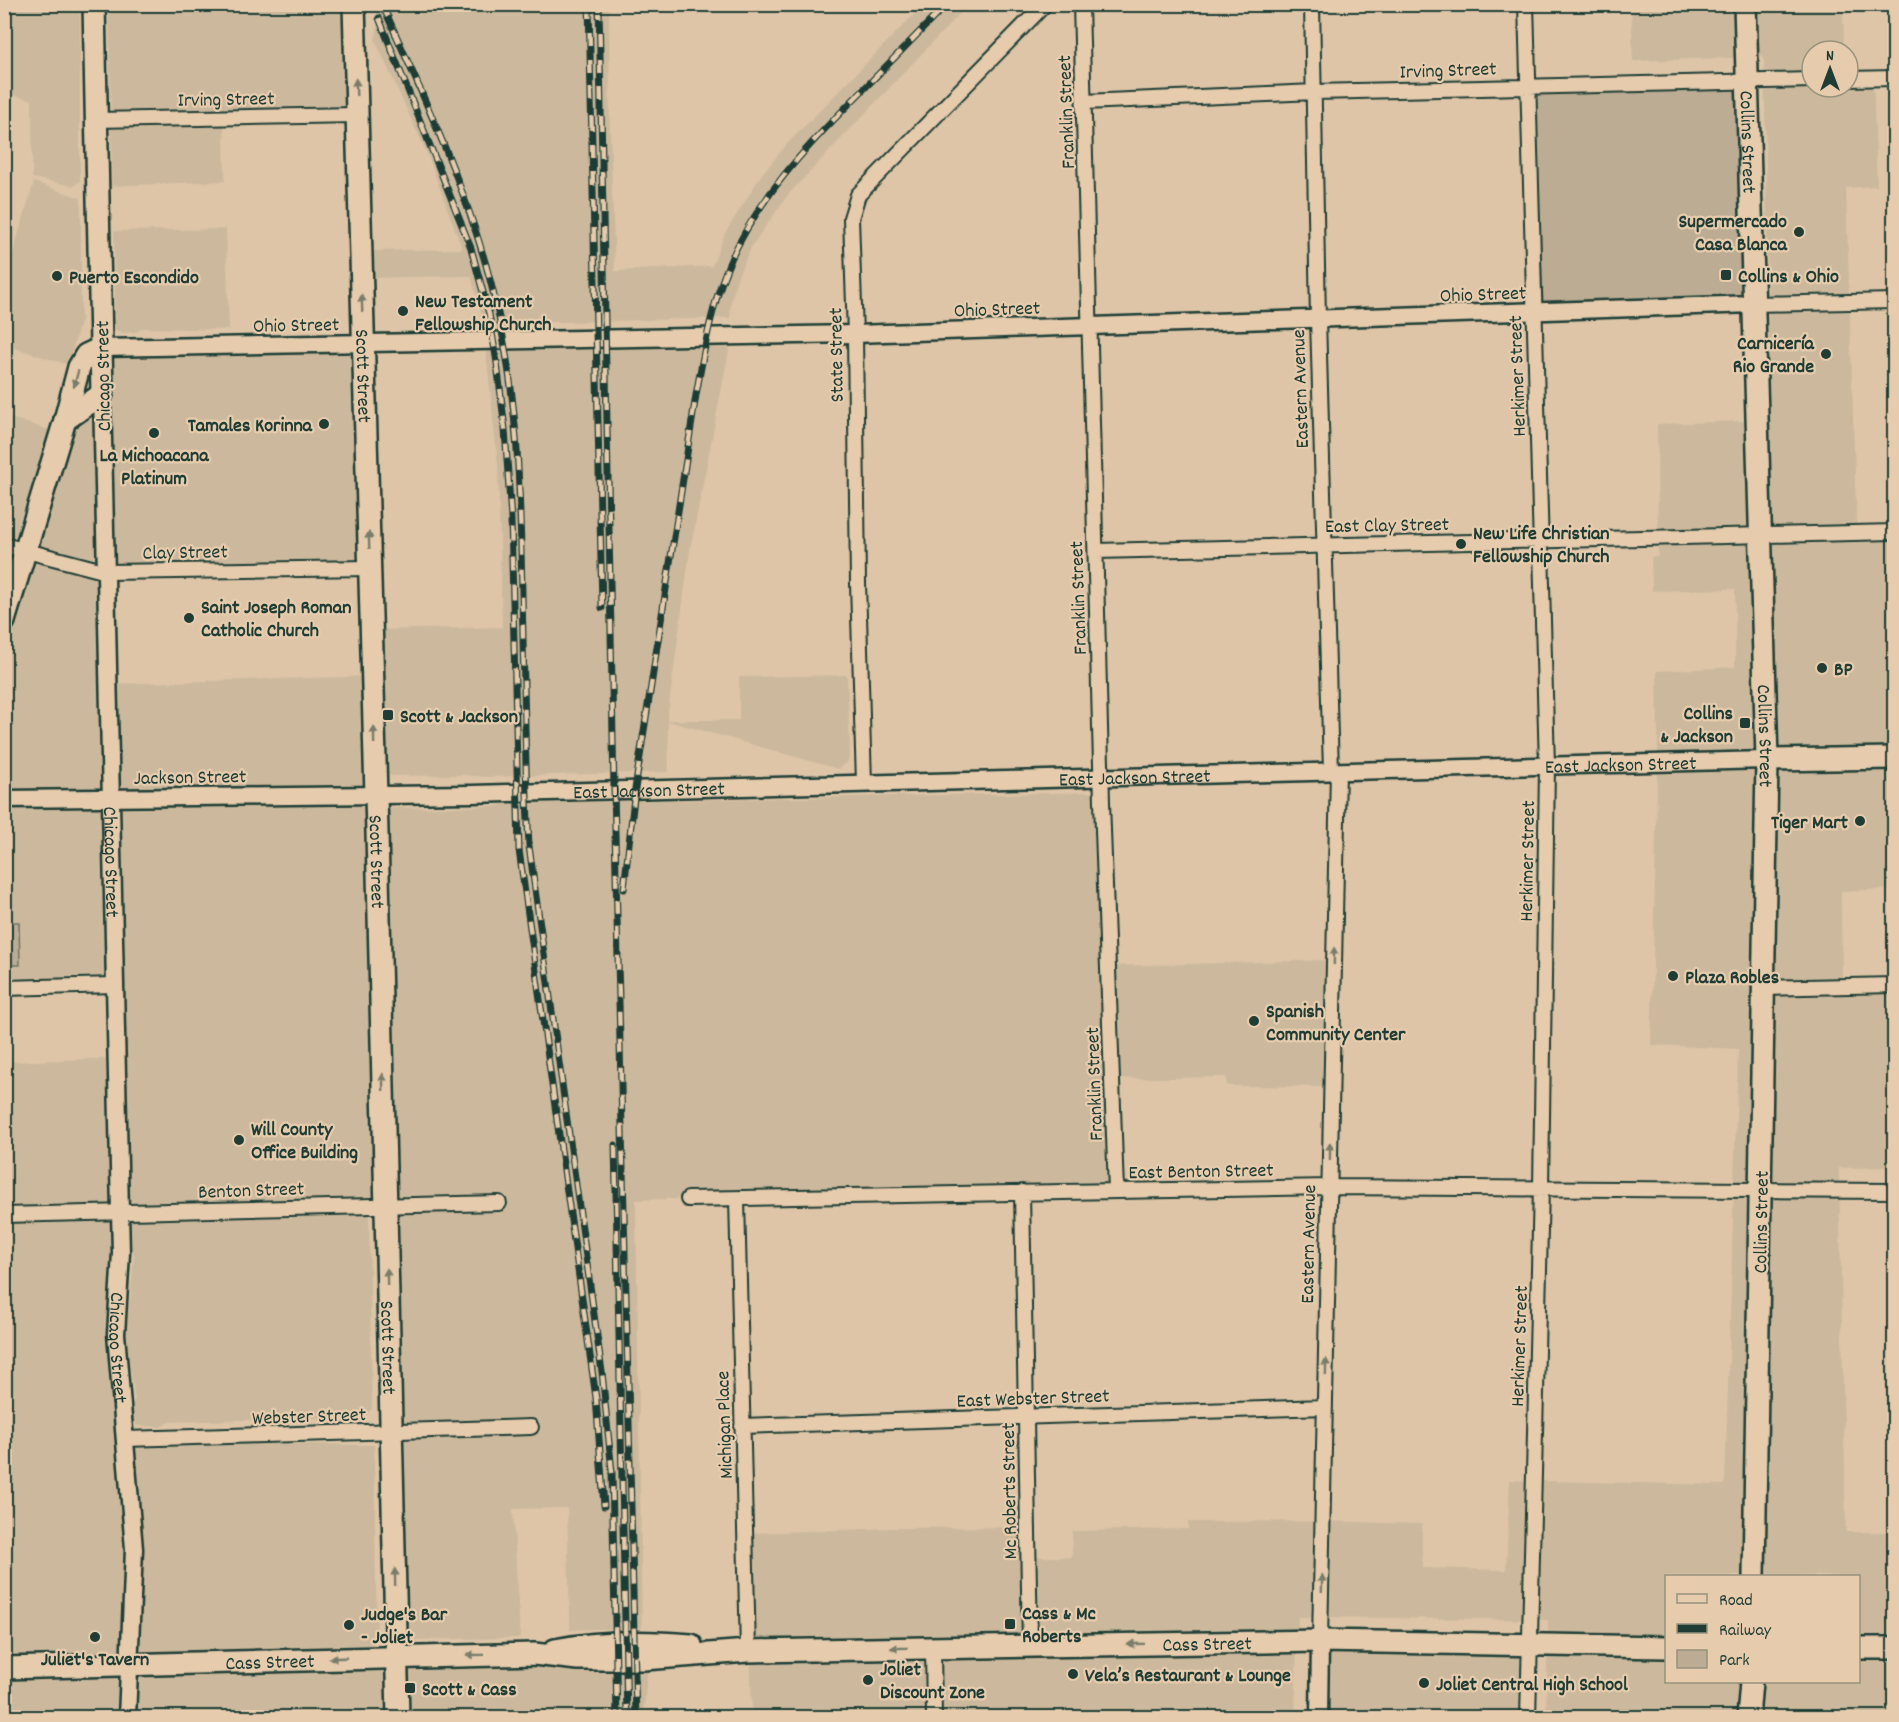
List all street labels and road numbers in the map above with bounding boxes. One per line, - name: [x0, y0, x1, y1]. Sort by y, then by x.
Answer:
- street label: Franklin Street: [1052, 54, 1084, 169]
- street label: Irving Street: [1399, 56, 1497, 88]
- street label: Irving Street: [177, 86, 275, 116]
- street label: Collins Street: [1731, 90, 1762, 194]
- street label: Ohio Street: [1439, 280, 1527, 311]
- street label: Ohio Street: [953, 295, 1041, 326]
- street label: State Street: [823, 307, 853, 403]
- street label: Ohio Street: [253, 312, 339, 342]
- street label: Herkimer Street: [1503, 315, 1535, 437]
- street label: Chicago Street: [90, 320, 120, 432]
- street label: Scott Street: [346, 329, 377, 423]
- street label: Eastern Avenue: [1286, 329, 1318, 449]
- street label: East Clay Street: [1325, 512, 1449, 542]
- street label: Clay Street: [142, 539, 228, 569]
- street label: Franklin Street: [1064, 540, 1096, 655]
- street label: Collins Street: [1748, 684, 1778, 787]
- street label: East Jackson Street: [1544, 751, 1697, 783]
- street label: Jackson Street: [133, 764, 247, 794]
- street label: East Jackson Street: [1059, 764, 1211, 796]
- street label: East Jackson Street: [573, 776, 725, 808]
- street label: Herkimer Street: [1514, 800, 1544, 922]
- street label: Chicago Street: [94, 806, 125, 918]
- street label: Scott Street: [360, 814, 390, 909]
- street label: Franklin Street: [1080, 1026, 1112, 1141]
- street label: East Benton Street: [1128, 1158, 1274, 1188]
- street label: Collins Street: [1748, 1170, 1778, 1274]
- street label: Benton Street: [198, 1176, 305, 1208]
- street label: Eastern Avenue: [1295, 1184, 1325, 1304]
- street label: Herkimer Street: [1505, 1285, 1537, 1407]
- street label: Chicago Street: [99, 1291, 133, 1404]
- street label: Scott Street: [371, 1300, 401, 1395]
- street label: Michigan Place: [710, 1370, 742, 1479]
- street label: East Webster Street: [956, 1383, 1110, 1417]
- street label: Webster Street: [252, 1402, 367, 1434]
- street label: Mc Roberts Street: [996, 1422, 1026, 1560]
- street label: Cass Street: [1162, 1631, 1252, 1661]
- street label: Cass Street: [225, 1649, 315, 1679]

